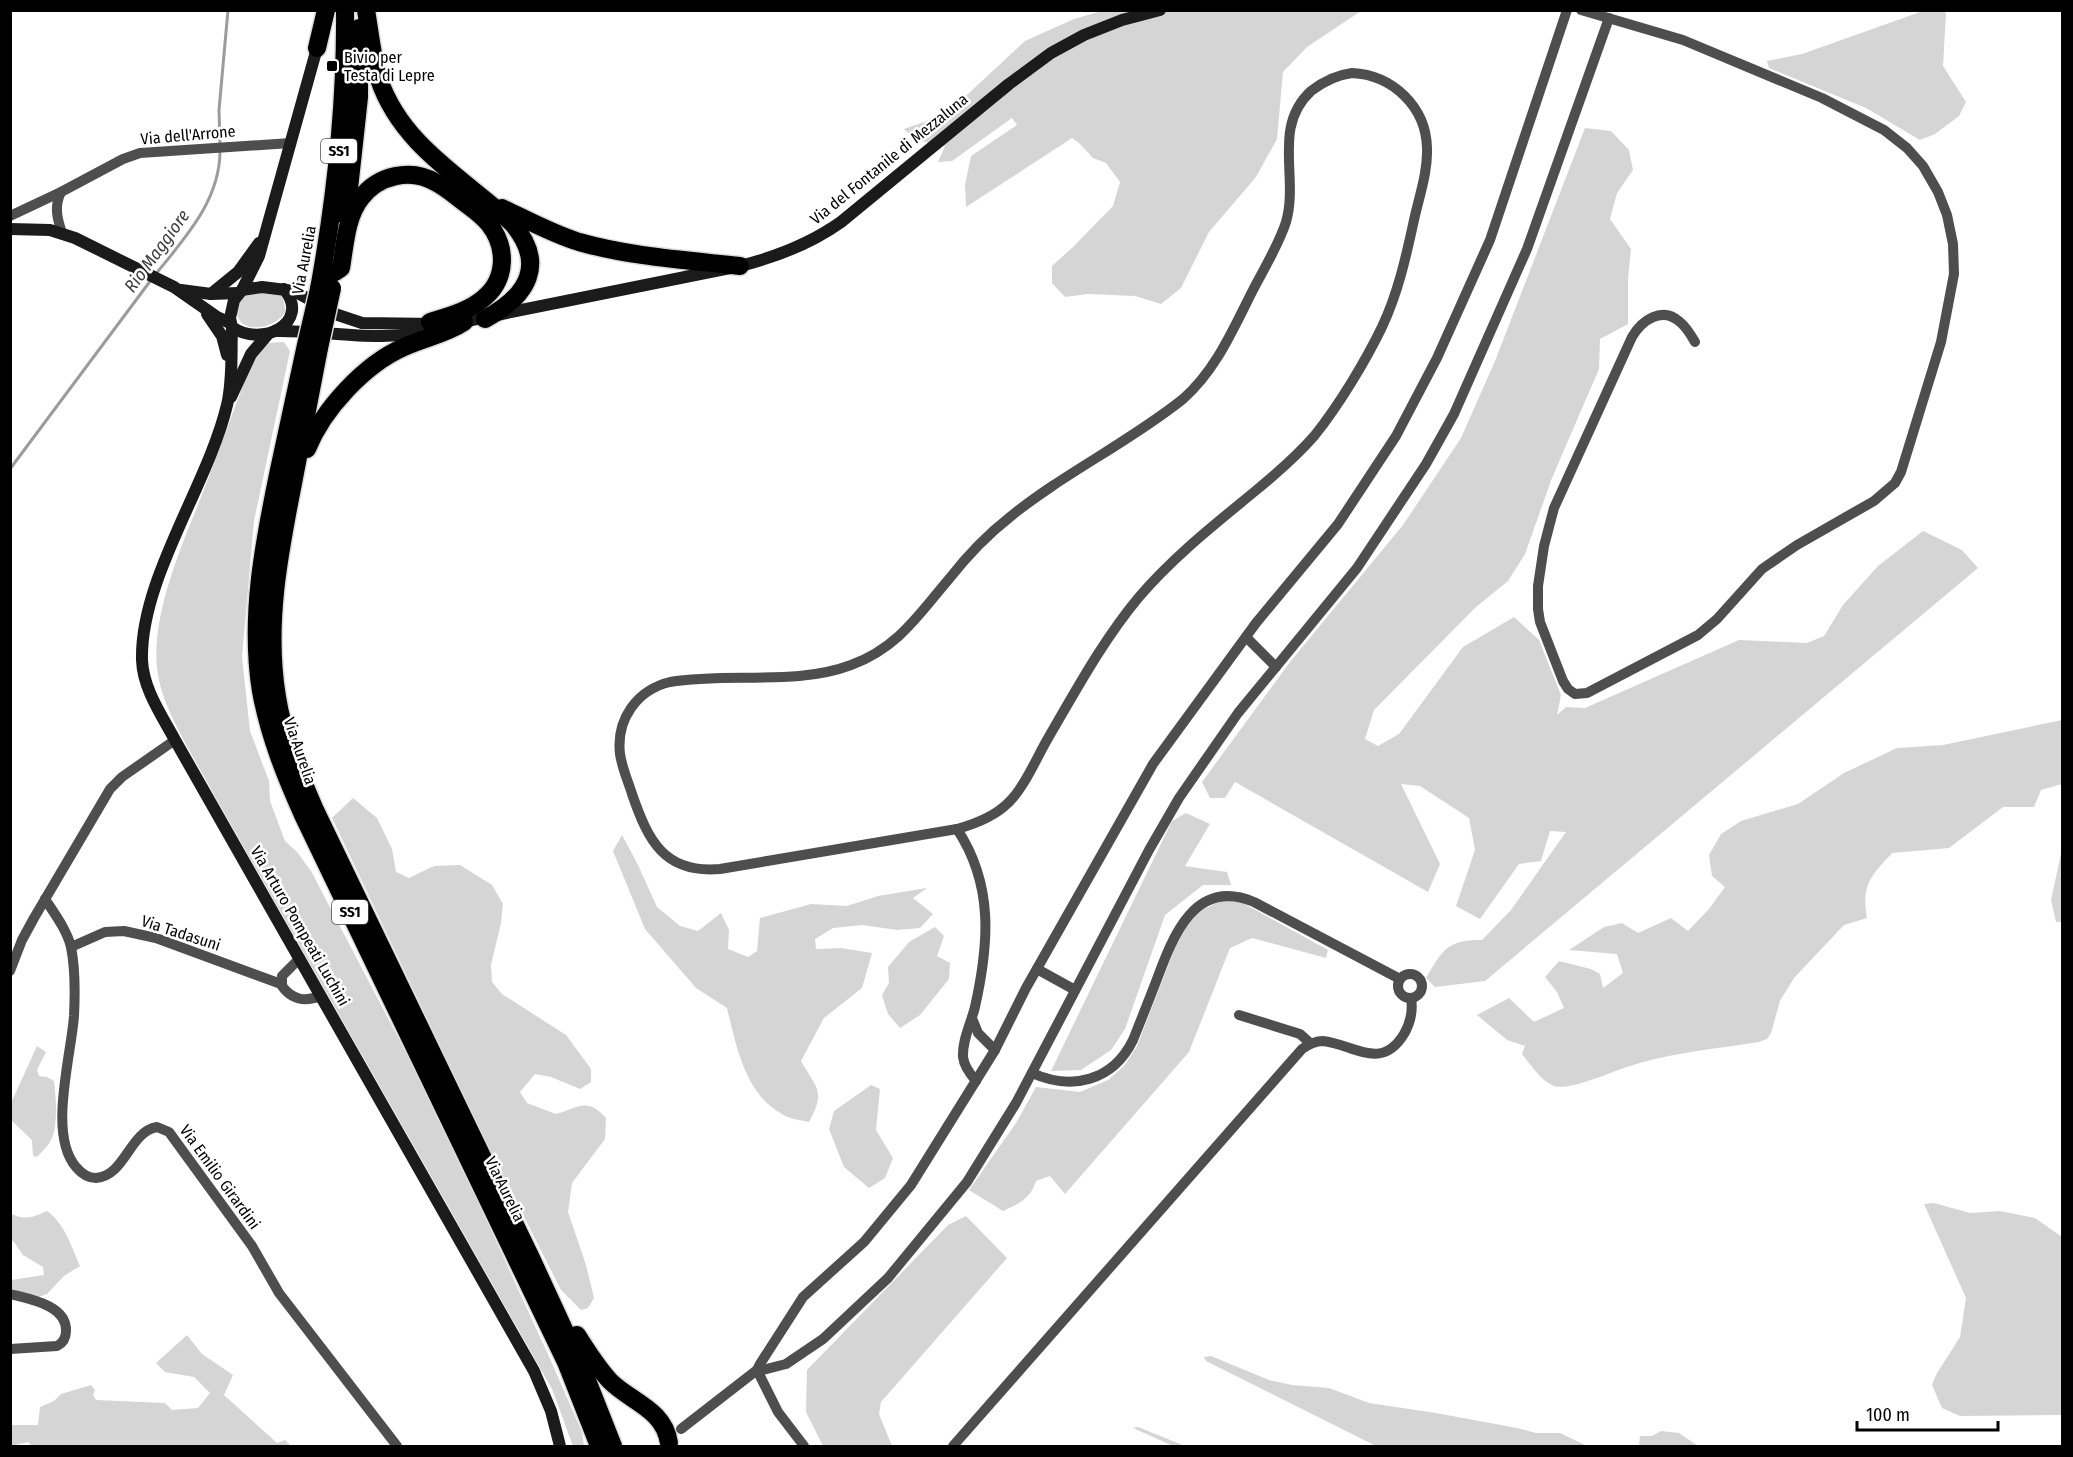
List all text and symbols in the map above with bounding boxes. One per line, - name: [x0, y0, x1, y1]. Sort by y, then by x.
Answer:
- place label: Bivio per Testa di Lepre: [344, 48, 435, 85]
- marker: Bivio per Testa di Lepre: [325, 59, 339, 73]
- street label: Via del Fontanile di Mezzaluna: [806, 89, 972, 228]
- street label: Via dell'Arrone: [140, 121, 236, 149]
- road number: SS1: [321, 139, 357, 163]
- water label: Rio Maggiore: [120, 205, 195, 297]
- street label: Via Aurelia: [288, 224, 320, 296]
- street label: Via Aurelia: [280, 715, 320, 787]
- street label: Via Arturo Pompeati Luchini: [246, 843, 354, 1009]
- road number: SS1: [332, 900, 368, 924]
- street label: Via Tadasuni: [139, 911, 223, 955]
- street label: Via Emilio Girardini: [176, 1121, 264, 1233]
- street label: Via Aurelia: [481, 1154, 529, 1225]
- scale bar: [1857, 1394, 1998, 1432]
- text: 100 m: [1866, 1404, 1910, 1426]

